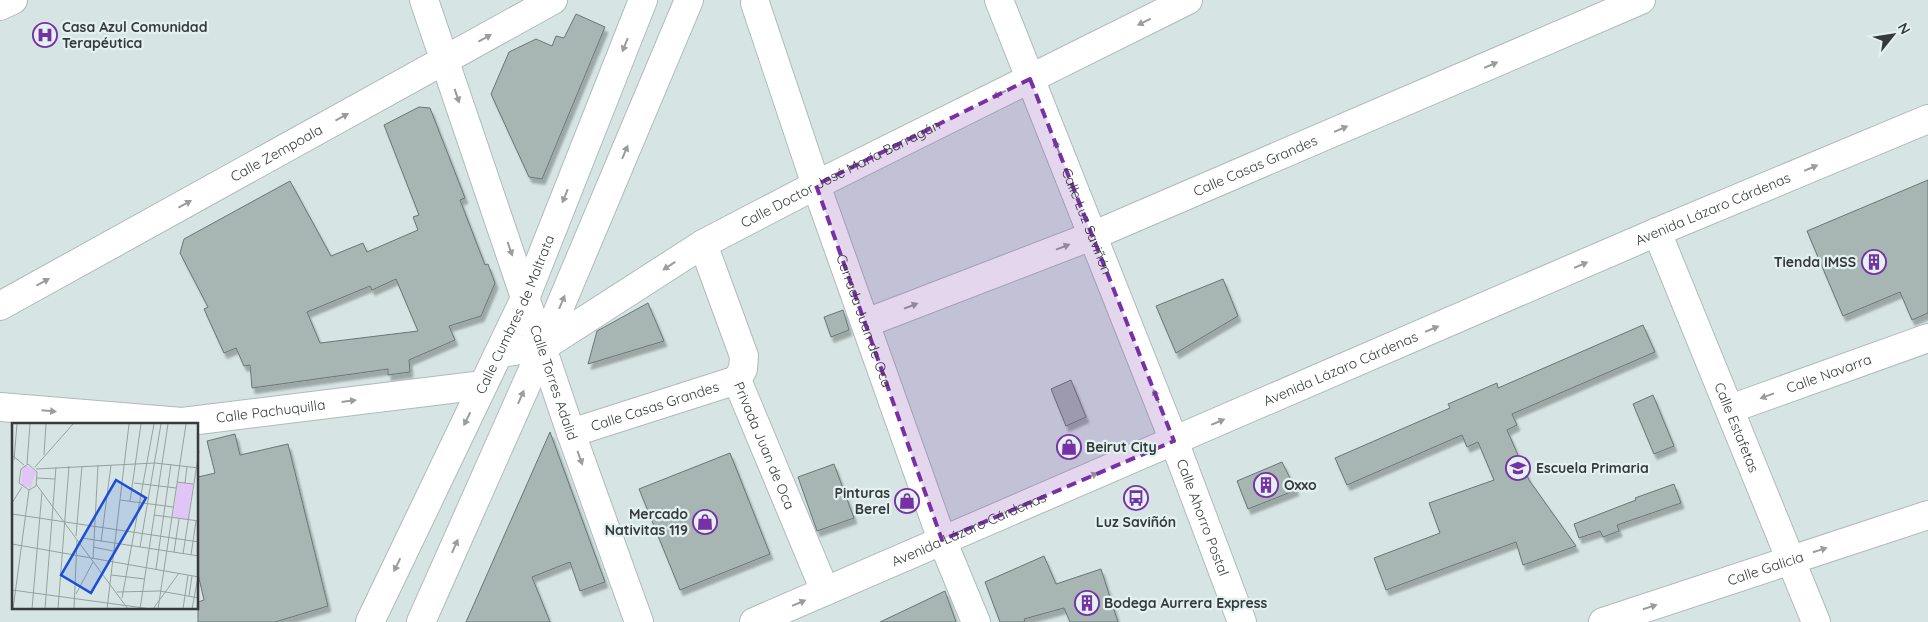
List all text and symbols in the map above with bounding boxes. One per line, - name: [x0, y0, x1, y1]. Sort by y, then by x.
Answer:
- north arrow: [1868, 10, 1918, 60]
- place label: Casa Azul Comunidad Terapéutica: [62, 18, 207, 52]
- one-way arrow: [1137, 18, 1152, 26]
- text: N: [1894, 20, 1915, 37]
- hospital icon: Casa Azul Comunidad Terapéutica: [32, 22, 58, 48]
- one-way arrow: [477, 34, 492, 42]
- one-way arrow: [621, 38, 629, 52]
- one-way arrow: [1484, 60, 1498, 68]
- one-way arrow: [454, 88, 461, 103]
- one-way arrow: [992, 90, 1006, 98]
- one-way arrow: [336, 112, 349, 121]
- street label: Calle Doctor José María Barragán: [737, 116, 943, 232]
- street label: Calle Zempoala: [227, 120, 326, 186]
- one-way arrow: [1334, 125, 1349, 133]
- street label: Calle Casas Grandes: [1191, 131, 1320, 200]
- one-way arrow: [1053, 139, 1061, 154]
- one-way arrow: [622, 145, 630, 159]
- one-way arrow: [1804, 163, 1818, 171]
- street label: Calle Luz Saviñón: [1058, 165, 1116, 277]
- street label: Avenida Lázaro Cárdenas: [1632, 168, 1793, 249]
- one-way arrow: [561, 189, 569, 204]
- one-way arrow: [178, 199, 192, 208]
- street label: Calle Cumbres de Maltrata: [471, 232, 558, 397]
- one-way arrow: [507, 242, 514, 257]
- one-way arrow: [1056, 243, 1071, 251]
- building icon: Tienda IMSS: [1861, 249, 1887, 275]
- street label: Cerrada Juan de Oca: [832, 252, 896, 390]
- place label: Tienda IMSS: [1774, 253, 1856, 271]
- one-way arrow: [662, 261, 675, 271]
- one-way arrow: [1574, 261, 1588, 269]
- one-way arrow: [36, 278, 49, 287]
- one-way arrow: [559, 295, 567, 309]
- one-way arrow: [904, 302, 919, 309]
- street label: Calle Torres Adalid: [526, 323, 582, 443]
- one-way arrow: [1425, 325, 1439, 333]
- street label: Avenida Lázaro Cárdenas: [1261, 327, 1421, 410]
- street label: Calle Navarra: [1784, 350, 1874, 397]
- street label: Calle Casas Grandes: [589, 377, 721, 435]
- street label: Privada Juan de Oca: [730, 379, 799, 512]
- street label: Calle Estafetas: [1710, 380, 1763, 475]
- one-way arrow: [1151, 388, 1159, 403]
- one-way arrow: [517, 390, 525, 404]
- one-way arrow: [1759, 393, 1774, 400]
- street label: Calle Pachuquilla: [215, 395, 326, 427]
- one-way arrow: [342, 397, 358, 405]
- one-way arrow: [41, 407, 57, 415]
- one-way arrow: [463, 412, 471, 426]
- one-way arrow: [1211, 417, 1225, 425]
- inset map: [12, 423, 199, 610]
- shop icon: Beirut City: [1056, 434, 1082, 460]
- place label: Beirut City: [1086, 438, 1157, 456]
- one-way arrow: [576, 451, 584, 466]
- school or university icon: Escuela Primaria: [1505, 455, 1531, 481]
- street label: Calle Ahorro Postal: [1172, 456, 1233, 578]
- place label: Escuela Primaria: [1536, 459, 1649, 477]
- one-way arrow: [1084, 472, 1099, 480]
- building icon: Oxxo: [1253, 472, 1279, 498]
- place label: Oxxo: [1284, 476, 1317, 494]
- place label: Pinturas Berel: [835, 484, 890, 518]
- bus stop icon: Luz Saviñón: [1123, 485, 1149, 511]
- street label: Avenida Lázaro Cárdenas: [889, 488, 1049, 571]
- shop icon: Pinturas Berel: [894, 488, 920, 514]
- place label: Mercado Nativitas 119: [605, 505, 688, 539]
- shop icon: Mercado Nativitas 119: [692, 509, 718, 535]
- place label: Luz Saviñón: [1096, 513, 1176, 531]
- one-way arrow: [450, 538, 459, 553]
- one-way arrow: [1813, 546, 1828, 553]
- street label: Calle Galicia: [1725, 548, 1806, 589]
- one-way arrow: [393, 558, 401, 572]
- building icon: Bodega Aurrera Express: [1074, 590, 1100, 616]
- place label: Bodega Aurrera Express: [1104, 594, 1268, 612]
- one-way arrow: [792, 598, 806, 606]
- one-way arrow: [1642, 602, 1657, 610]

